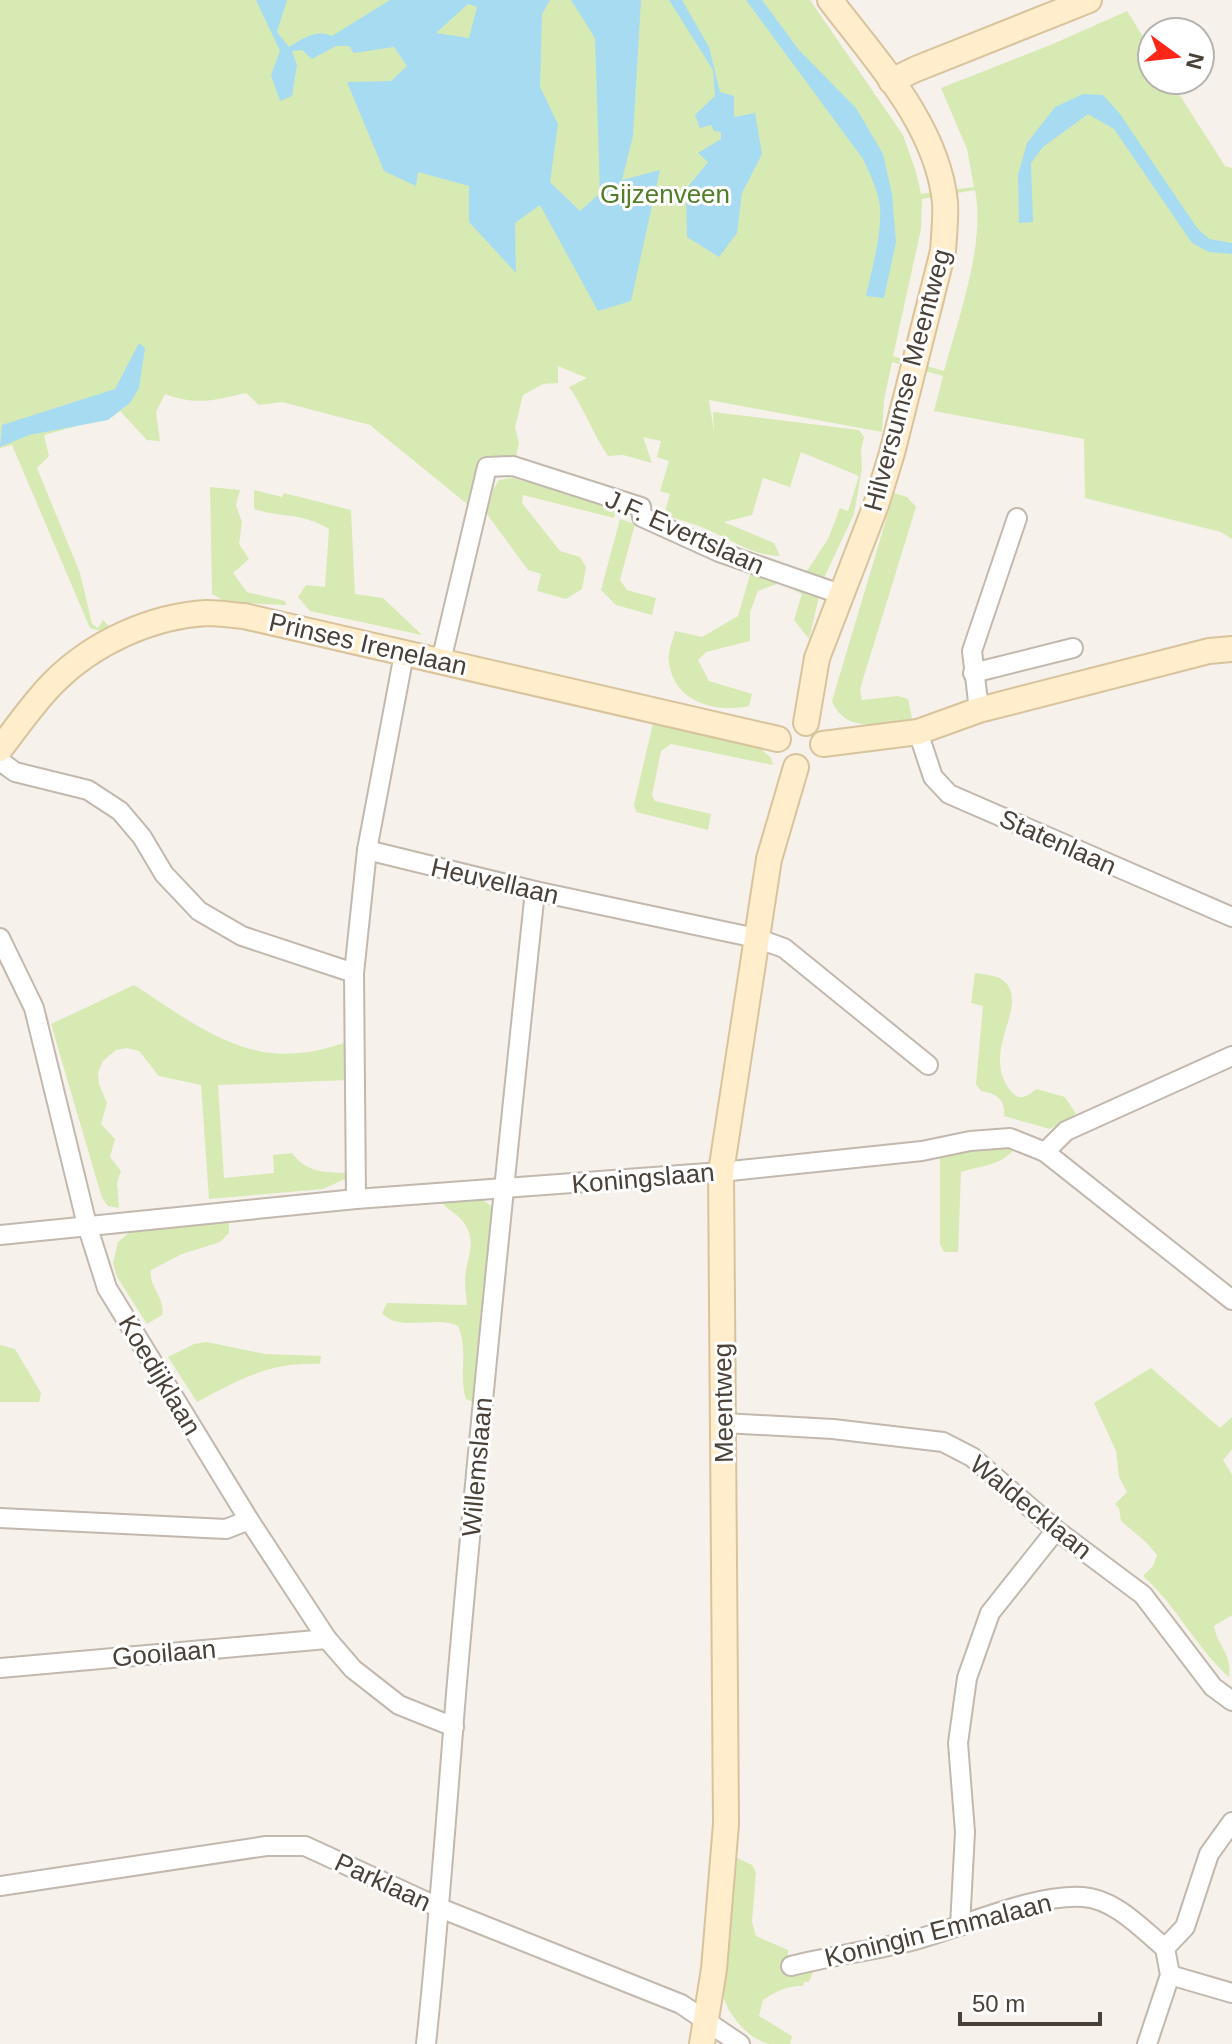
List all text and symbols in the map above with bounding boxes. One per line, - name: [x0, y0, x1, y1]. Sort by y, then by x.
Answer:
- north arrow: [1136, 16, 1216, 96]
- text: N: [1181, 50, 1209, 72]
- park label: Gijzenveen: [600, 179, 730, 209]
- street label: Hilversumse Meentweg: [858, 246, 956, 514]
- street label: J.F. Evertslaan: [601, 484, 769, 580]
- street label: Prinses Irenelaan: [266, 607, 470, 681]
- street label: Statenlaan: [995, 803, 1121, 881]
- street label: Heuvellaan: [428, 852, 562, 910]
- street label: Koningslaan: [570, 1157, 716, 1199]
- street label: Koedijklaan: [113, 1310, 207, 1440]
- street label: Meentweg: [707, 1343, 739, 1463]
- street label: Willemslaan: [456, 1396, 498, 1538]
- street label: Waldecklaan: [964, 1449, 1098, 1565]
- street label: Gooilaan: [111, 1634, 217, 1672]
- street label: Parklaan: [330, 1847, 436, 1917]
- street label: Koningin Emmalaan: [821, 1887, 1055, 1973]
- scale bar: [960, 1976, 1100, 2026]
- text: 50 m: [972, 1990, 1025, 2017]

